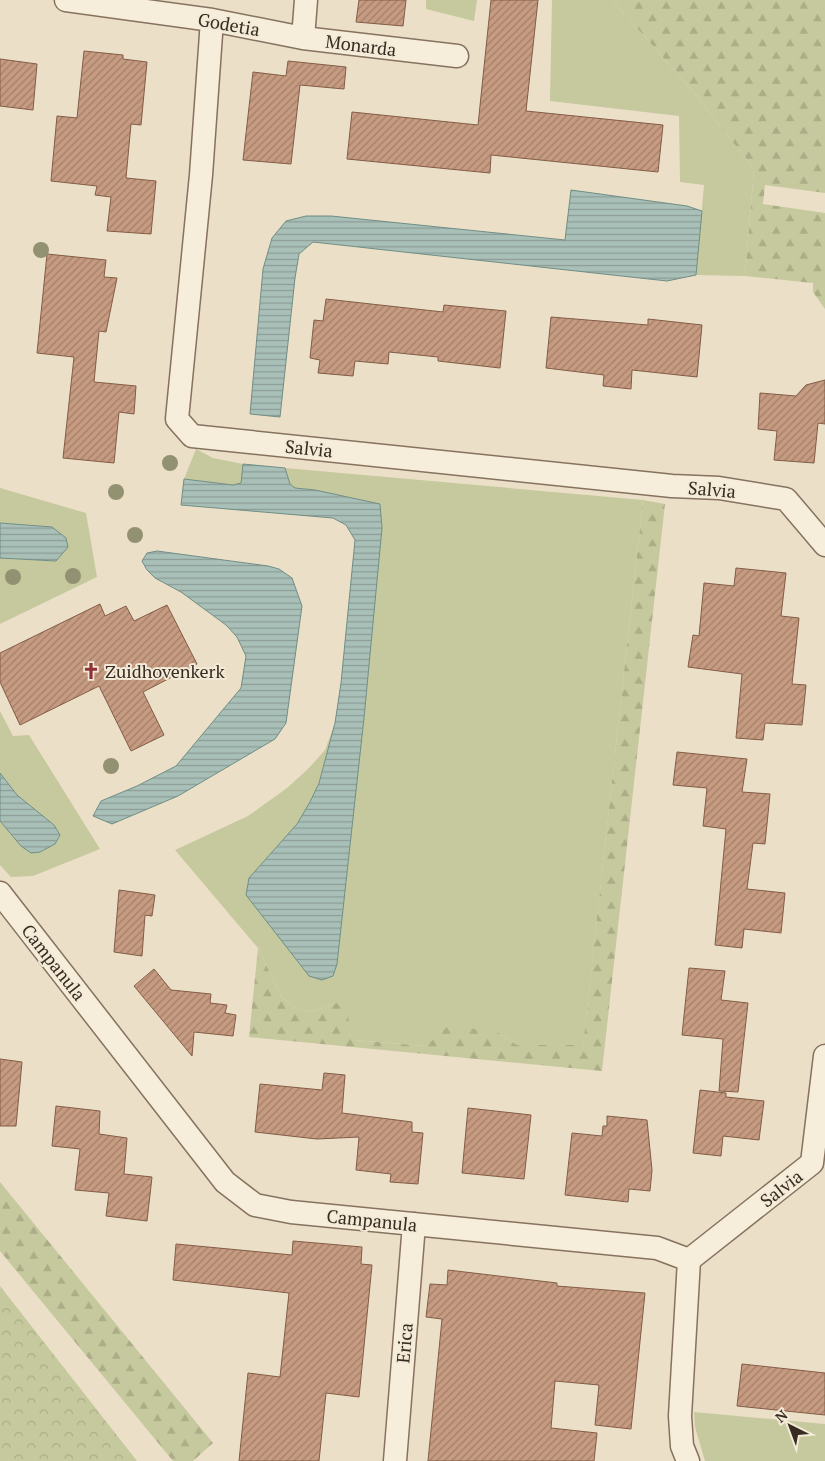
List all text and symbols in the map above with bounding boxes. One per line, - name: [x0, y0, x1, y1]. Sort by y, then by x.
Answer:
- street label: Godetia: [196, 7, 262, 41]
- street label: Monarda: [324, 29, 398, 61]
- street label: Salvia: [284, 434, 334, 462]
- street label: Salvia: [687, 475, 737, 503]
- place label: Zuidhovenkerk: [105, 659, 226, 683]
- church icon: Zuidhovenkerk: [81, 661, 101, 681]
- street label: Campanula: [17, 919, 91, 1005]
- street label: Salvia: [755, 1164, 807, 1212]
- street label: Campanula: [325, 1203, 419, 1237]
- street label: Erica: [390, 1322, 418, 1364]
- north arrow: [765, 1401, 815, 1451]
- text: N: [771, 1405, 792, 1427]

